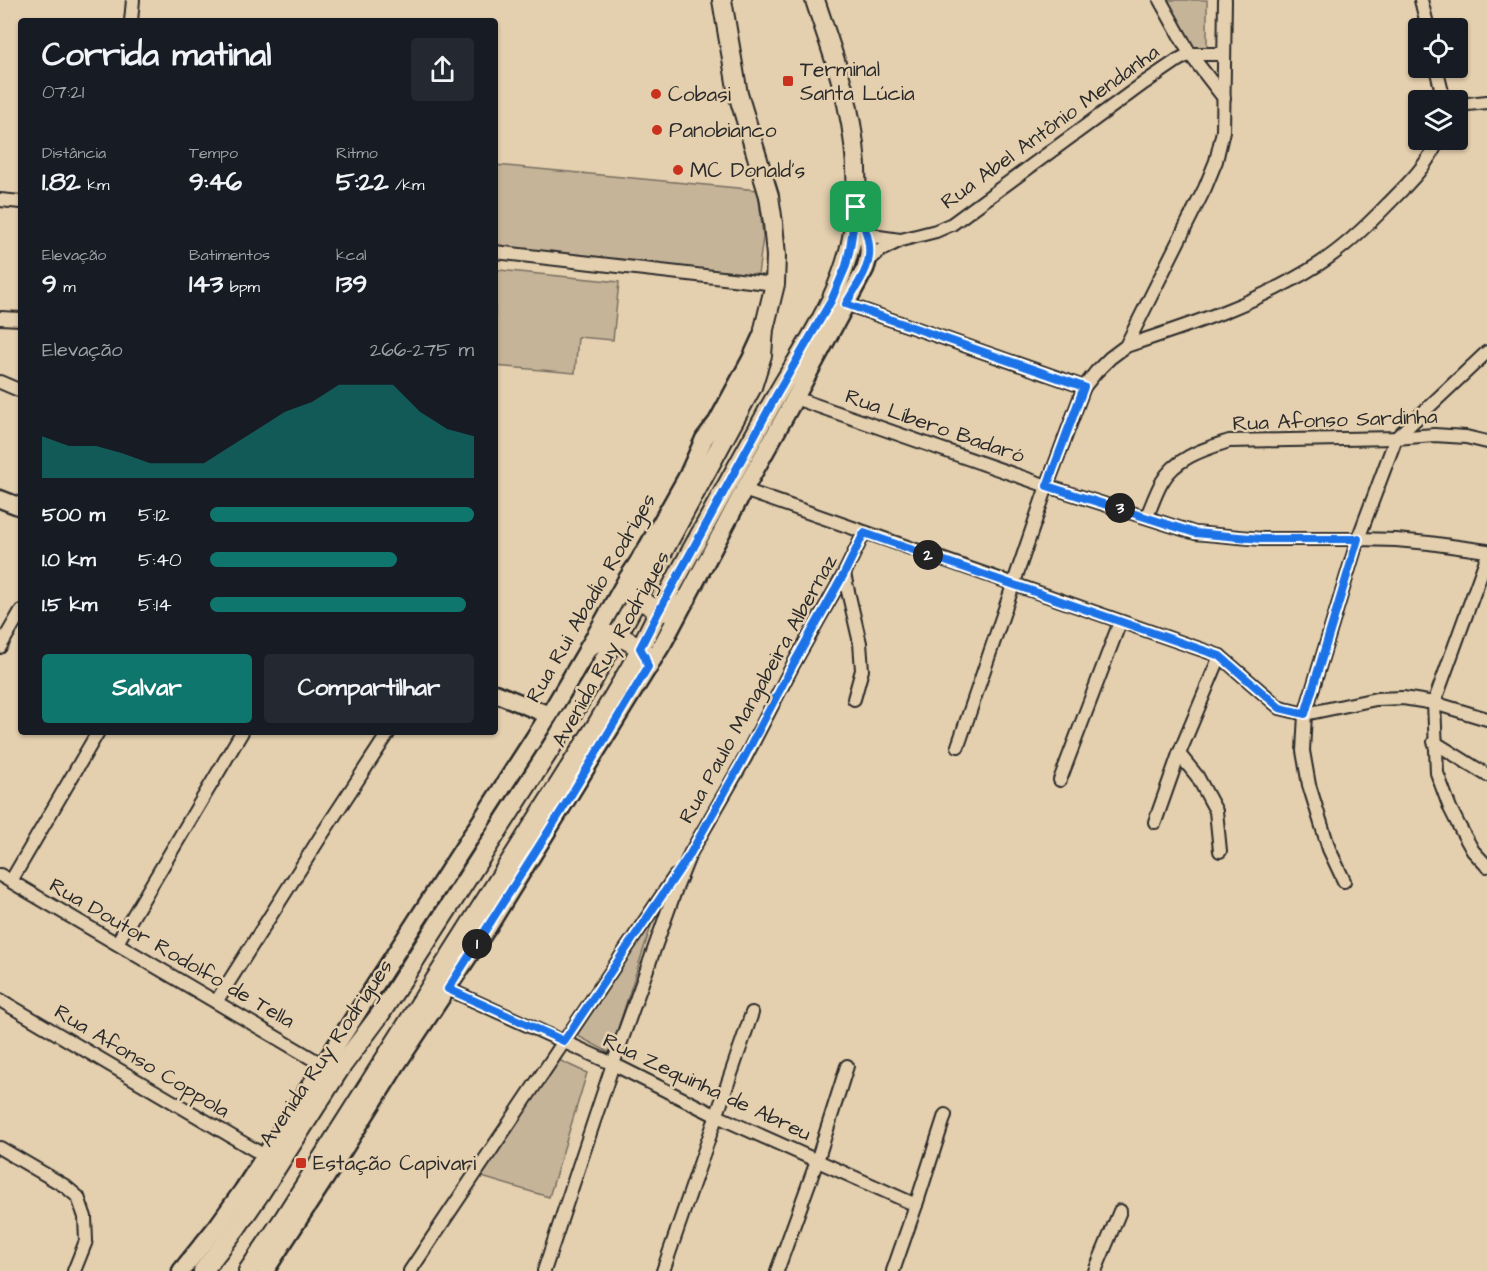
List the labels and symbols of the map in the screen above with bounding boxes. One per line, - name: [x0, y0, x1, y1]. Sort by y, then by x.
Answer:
- street label: Rua Abel Antônio Mendanha: [935, 38, 1165, 216]
- place label: Terminal Santa Lúcia: [800, 55, 915, 108]
- marker: Terminal Santa Lúcia: [781, 74, 795, 88]
- place label: Cobasi: [668, 80, 731, 109]
- marker: Cobasi: [649, 87, 663, 101]
- place label: Panobianco: [669, 116, 777, 145]
- marker: Panobianco: [650, 123, 664, 137]
- place label: MC Donald's: [690, 156, 805, 185]
- marker: MC Donald's: [671, 163, 685, 177]
- pin: [830, 181, 881, 232]
- street label: Rua Líbero Badaró: [841, 382, 1029, 470]
- street label: Rua Afonso Sardinha: [1232, 402, 1438, 438]
- street label: Rua Rui Abadio Rodriges: [519, 488, 665, 709]
- pin: 3: [1105, 493, 1135, 523]
- pin: 2: [913, 540, 943, 570]
- street label: Avenida Ruy Rodrigues: [545, 546, 679, 753]
- street label: Rua Paulo Mangabeira Albernaz: [672, 549, 846, 830]
- street label: Rua Doutor Rodolfo de Tella: [44, 871, 300, 1035]
- pin: 1: [462, 929, 492, 959]
- street label: Avenida Ruy Rodrigues: [252, 953, 401, 1154]
- street label: Rua Afonso Coppola: [48, 997, 235, 1126]
- street label: Rua Zequinha de Abreu: [598, 1026, 816, 1148]
- place label: Estação Capivari: [313, 1149, 476, 1179]
- marker: Estação Capivari: [294, 1156, 308, 1170]

